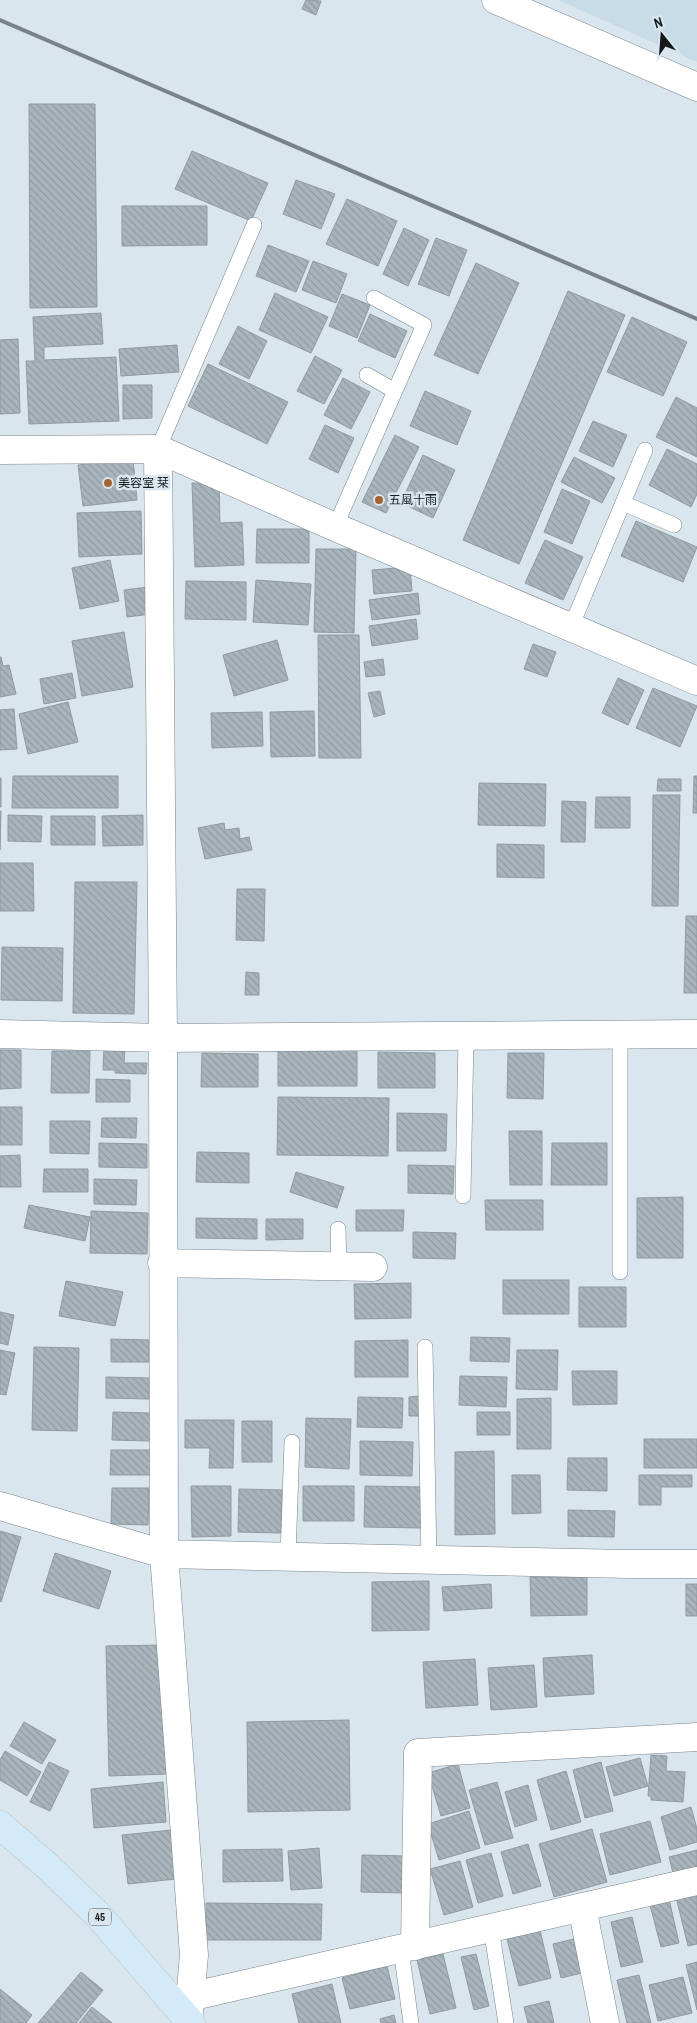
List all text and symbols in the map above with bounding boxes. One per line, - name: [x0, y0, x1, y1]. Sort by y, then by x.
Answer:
- north arrow: [637, 10, 687, 60]
- text: N: [652, 13, 665, 32]
- place label: 美容室 栞: [118, 475, 169, 491]
- marker: 美容室 栞: [102, 477, 114, 489]
- place label: 五風十雨: [389, 492, 437, 508]
- marker: 五風十雨: [373, 494, 385, 506]
- road number: 45: [89, 1908, 111, 1925]

